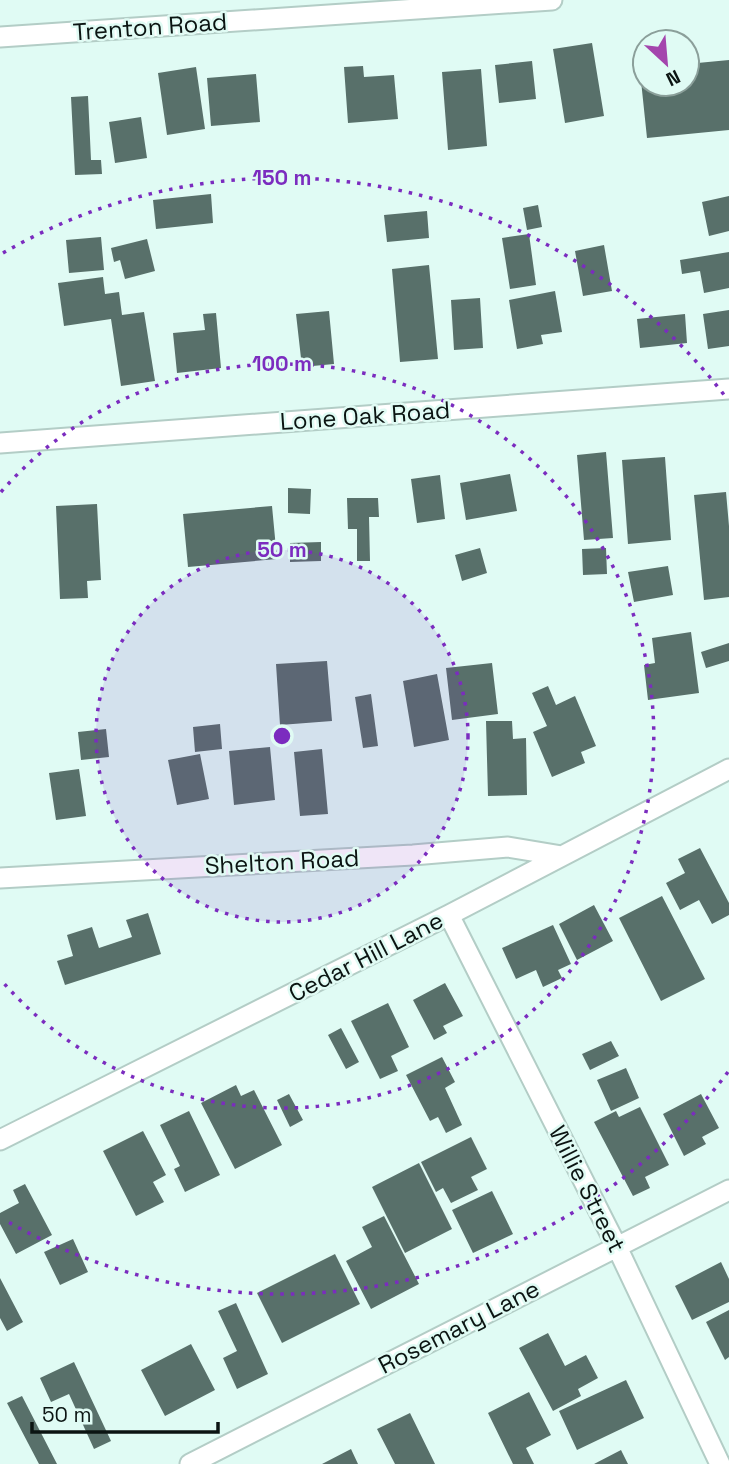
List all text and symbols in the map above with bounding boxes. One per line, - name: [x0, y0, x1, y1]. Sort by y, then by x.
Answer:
- street label: Trenton Road: [72, 6, 228, 47]
- north arrow: [631, 28, 701, 98]
- text: N: [662, 64, 684, 92]
- text: 150 m: [253, 164, 311, 191]
- text: 100 m: [252, 350, 312, 377]
- street label: Lone Oak Road: [279, 394, 451, 437]
- text: 50 m: [257, 536, 307, 563]
- centre of rings: [270, 724, 294, 748]
- street label: Shelton Road: [204, 842, 360, 881]
- street label: Cedar Hill Lane: [283, 904, 448, 1009]
- street label: Willie Street: [542, 1120, 633, 1257]
- street label: Rosemary Lane: [373, 1273, 545, 1381]
- scale bar: [32, 1390, 217, 1434]
- text: 50 m: [42, 1401, 92, 1428]

